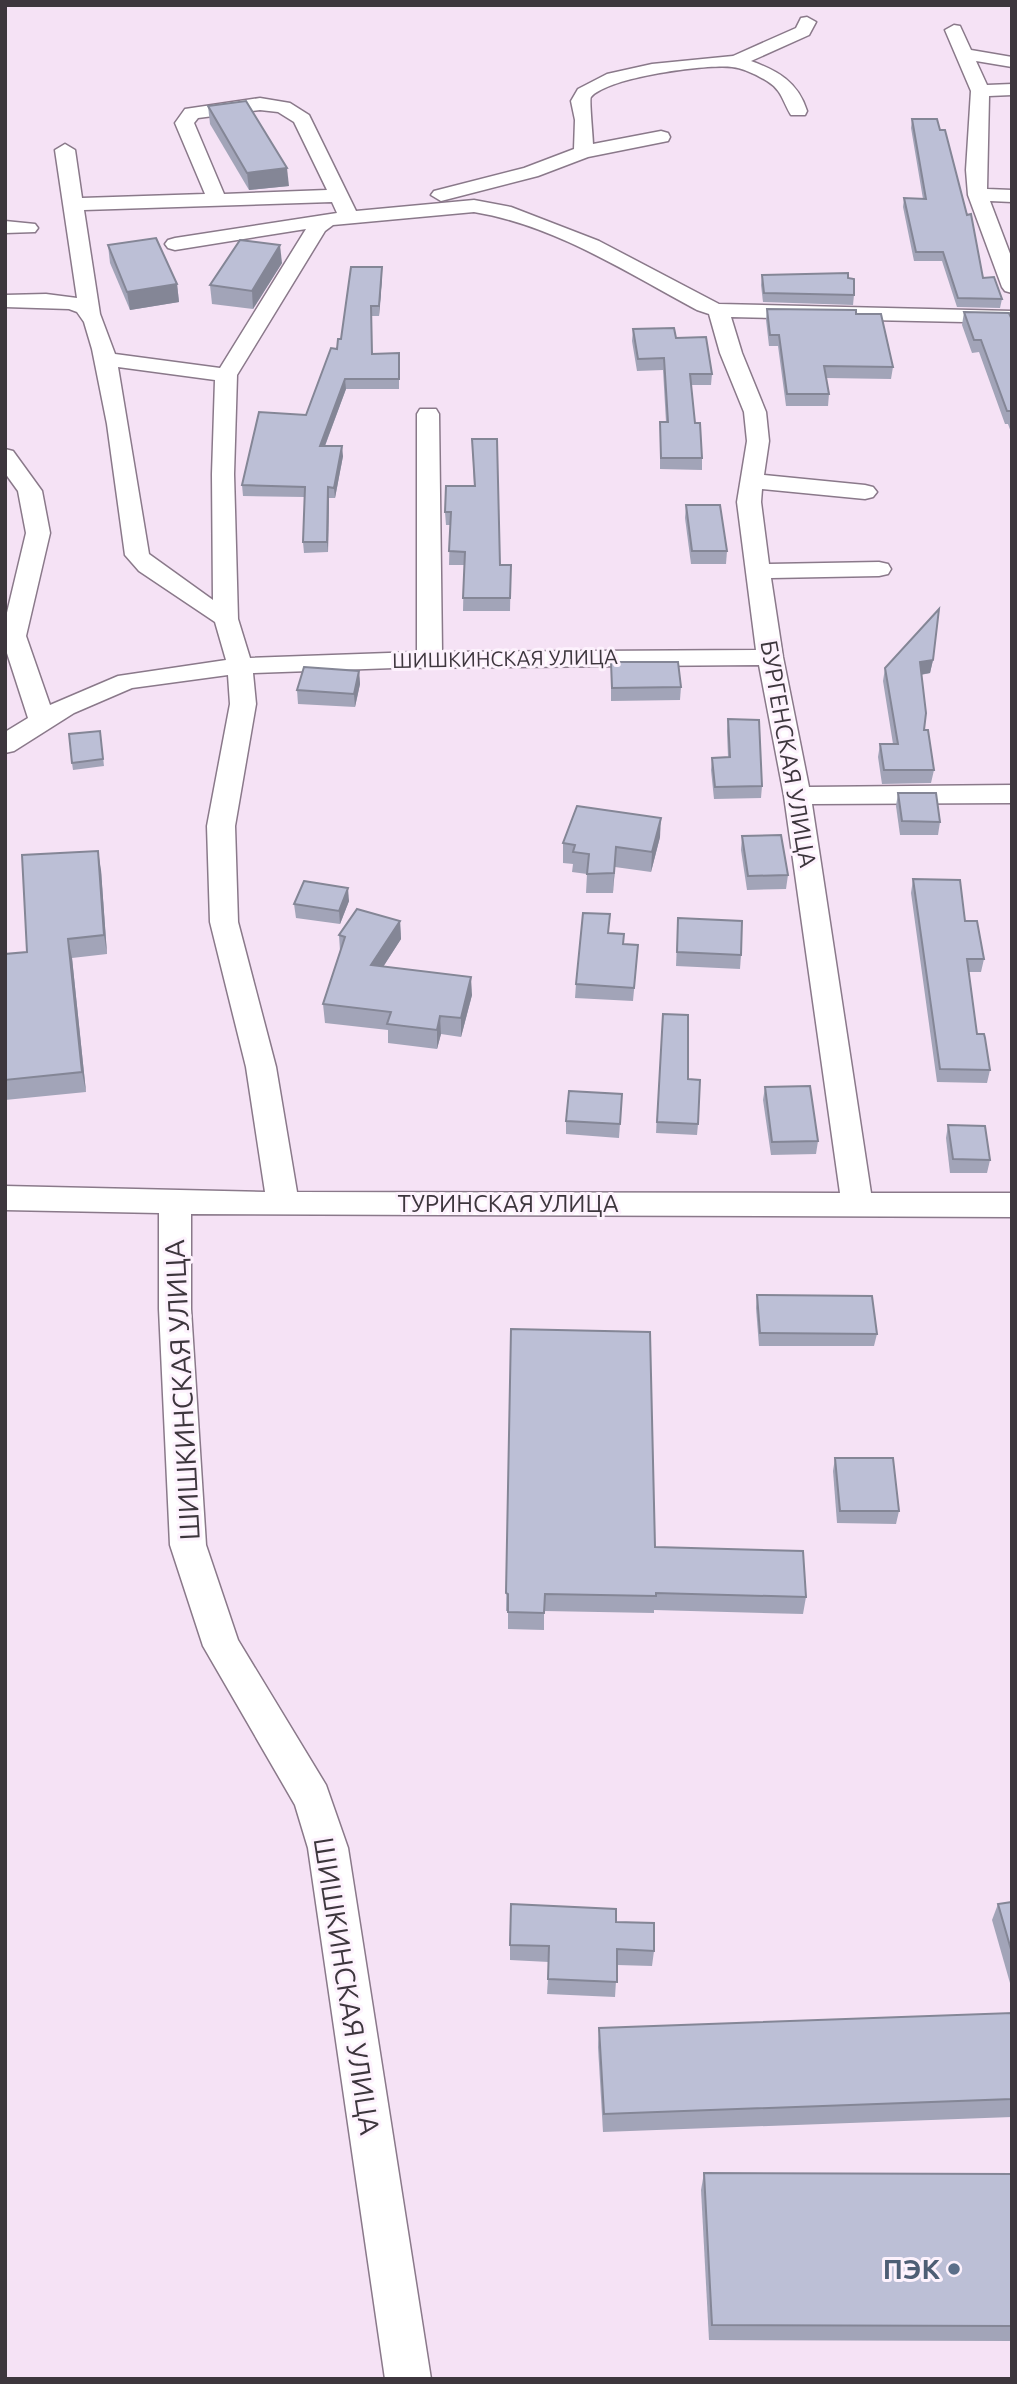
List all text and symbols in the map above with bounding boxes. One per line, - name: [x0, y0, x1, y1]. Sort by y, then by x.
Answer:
- street label: БУРГЕНСКАЯ УЛИЦА: [755, 638, 822, 870]
- street label: ШИШКИНСКАЯ УЛИЦА: [392, 644, 618, 672]
- street label: ТУРИНСКАЯ УЛИЦА: [398, 1190, 619, 1217]
- street label: ШИШКИНСКАЯ УЛИЦА: [158, 1239, 205, 1541]
- street label: ШИШКИНСКАЯ УЛИЦА: [309, 1835, 386, 2137]
- place label: ПЭК: [883, 2253, 940, 2284]
- marker: ПЭК: [946, 2261, 962, 2277]

